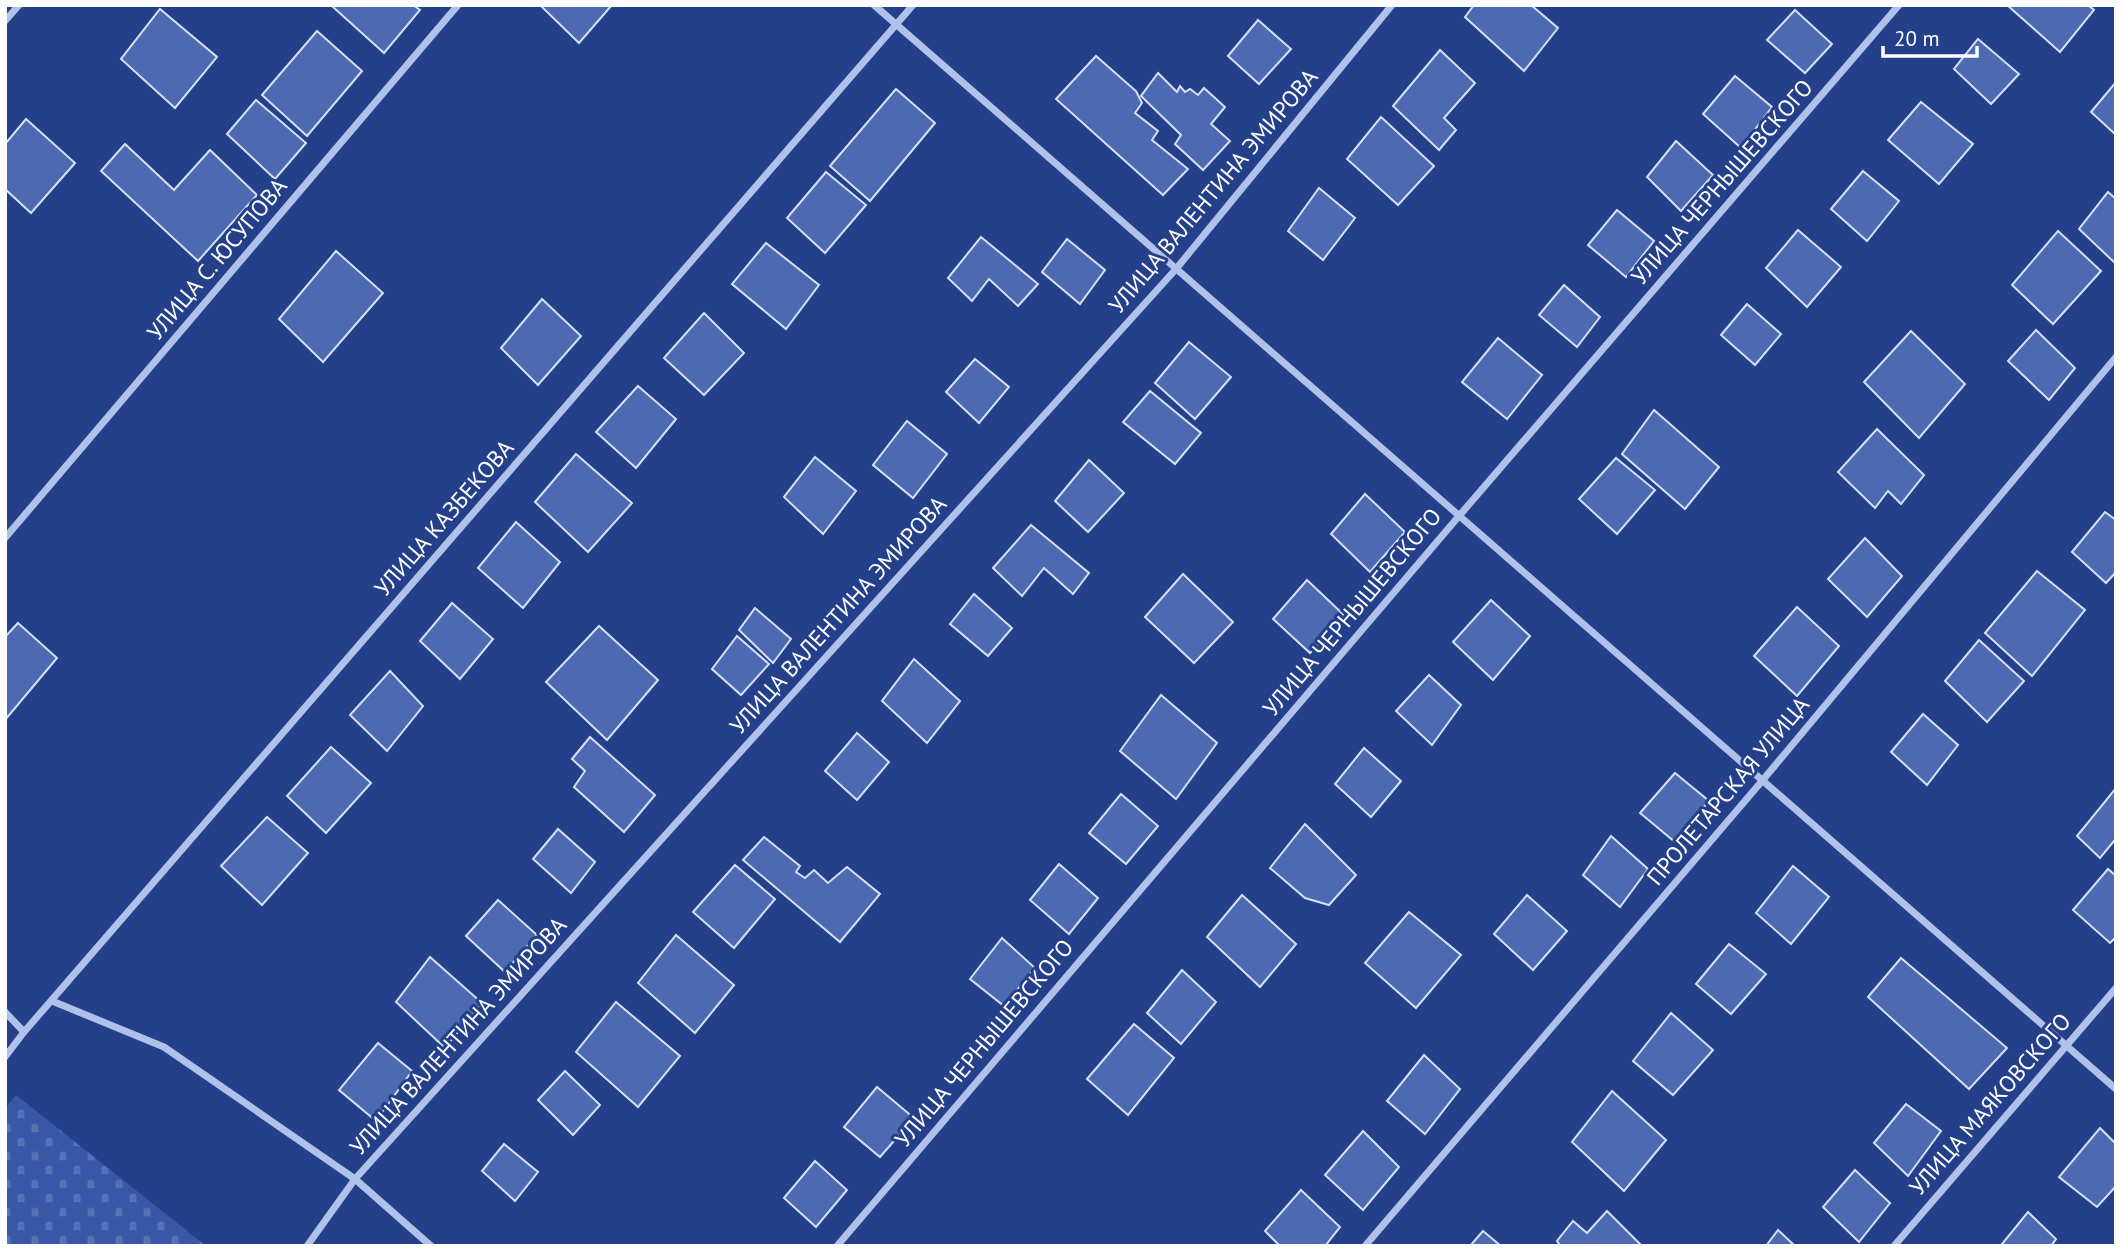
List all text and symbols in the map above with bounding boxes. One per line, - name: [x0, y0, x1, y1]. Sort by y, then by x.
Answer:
- scale bar: [1883, 14, 1978, 58]
- text: 20 m: [1894, 25, 1940, 52]
- street label: УЛИЦА ВАЛЕНТИНА ЭМИРОВА: [1102, 62, 1324, 319]
- street label: УЛИЦА ЧЕРНЫШЕВСКОГО: [1625, 73, 1819, 290]
- street label: УЛИЦА С. ЮСУПОВА: [140, 171, 293, 346]
- street label: УЛИЦА КАЗБЕКОВА: [368, 433, 520, 602]
- street label: УЛИЦА ВАЛЕНТИНА ЭМИРОВА: [723, 489, 953, 740]
- street label: УЛИЦА ЧЕРНЫШЕВСКОГО: [1256, 502, 1447, 722]
- street label: ПРОЛЕТАРСКАЯ УЛИЦА: [1640, 690, 1815, 891]
- street label: УЛИЦА ВАЛЕНТИНА ЭМИРОВА: [343, 910, 573, 1161]
- street label: УЛИЦА ЧЕРНЫШЕВСКОГО: [888, 933, 1079, 1153]
- street label: УЛИЦА МАЯКОВСКОГО: [1903, 1007, 2077, 1201]

